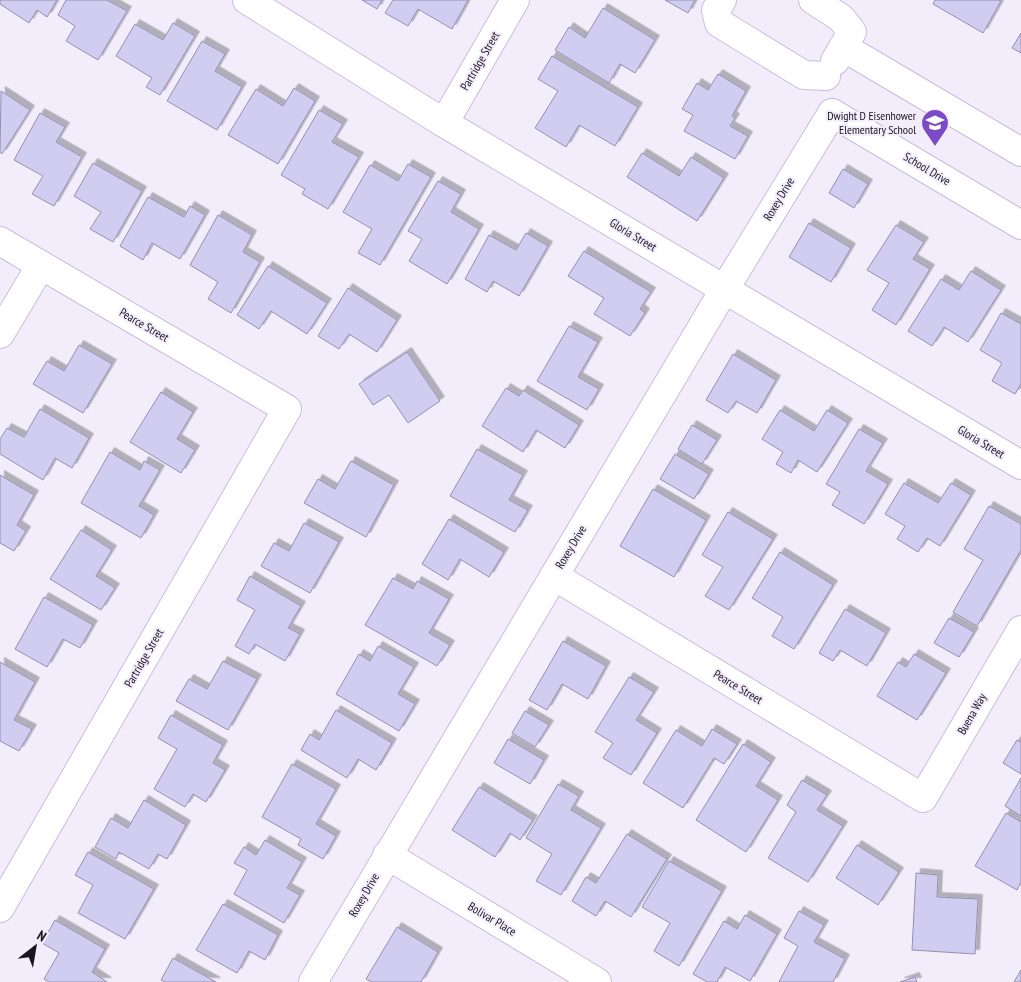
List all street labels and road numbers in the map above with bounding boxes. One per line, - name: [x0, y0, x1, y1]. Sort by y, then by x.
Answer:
- street label: Partridge Street: [457, 28, 503, 93]
- street label: School Drive: [901, 149, 954, 188]
- street label: Roxey Drive: [760, 174, 797, 223]
- street label: Gloria Street: [607, 215, 660, 255]
- street label: Pearce Street: [117, 304, 172, 345]
- street label: Gloria Street: [955, 422, 1008, 462]
- street label: Roxey Drive: [552, 522, 589, 571]
- street label: Partridge Street: [121, 625, 167, 690]
- street label: Pearce Street: [711, 666, 766, 707]
- street label: Buena Way: [954, 690, 990, 737]
- street label: Roxey Drive: [345, 870, 382, 919]
- street label: Bolivar Place: [465, 898, 519, 939]

